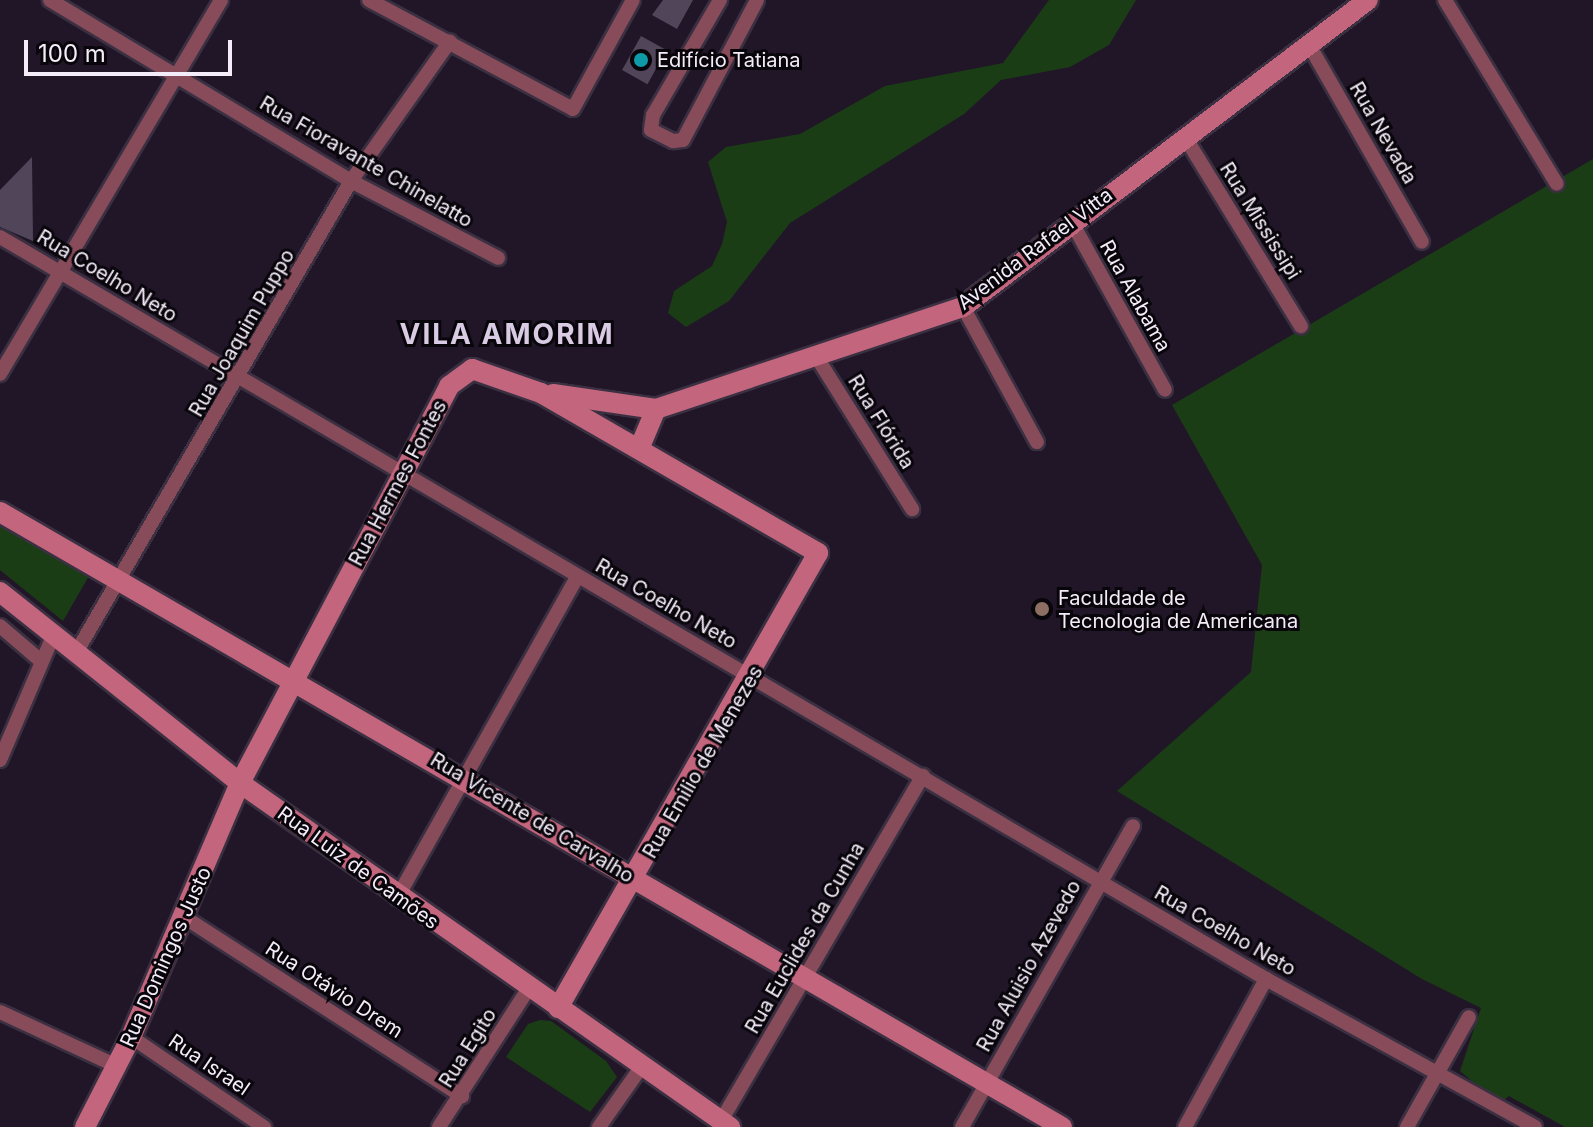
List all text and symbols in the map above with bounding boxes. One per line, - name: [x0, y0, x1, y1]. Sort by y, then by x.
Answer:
- scale bar: [28, 24, 236, 74]
- text: 100 m: [38, 39, 106, 68]
- place label: Edifício Tatiana: [657, 48, 801, 72]
- marker: Edifício Tatiana: [632, 51, 650, 69]
- street label: Rua Nevada: [1344, 78, 1422, 188]
- street label: Rua Fioravante Chinelatto: [255, 91, 477, 233]
- street label: Rua Mississipi: [1214, 158, 1306, 284]
- street label: Avenida Rafael Vitta: [953, 183, 1117, 315]
- street label: Rua Coelho Neto: [33, 225, 181, 327]
- street label: Rua Alabama: [1094, 236, 1176, 356]
- street label: Rua Joaquim Puppo: [184, 245, 300, 421]
- district label: VILA AMORIM: [399, 317, 615, 351]
- street label: Rua Flórida: [843, 371, 919, 473]
- street label: Rua Hermes Fontes: [344, 396, 452, 570]
- street label: Rua Coelho Neto: [591, 554, 741, 654]
- place label: Faculdade de Tecnologia de Americana: [1058, 586, 1298, 633]
- marker: Faculdade de Tecnologia de Americana: [1033, 600, 1051, 618]
- street label: Rua Emilio de Menezes: [638, 661, 768, 863]
- street label: Rua Vicente de Carvalho: [426, 748, 638, 888]
- street label: Rua Luiz de Camões: [273, 801, 443, 935]
- street label: Rua Euclides da Cunha: [740, 838, 870, 1038]
- street label: Rua Domingos Justo: [115, 863, 217, 1051]
- street label: Rua Aluisio Azevedo: [972, 876, 1086, 1056]
- street label: Rua Coelho Neto: [1150, 881, 1300, 981]
- street label: Rua Otávio Drem: [261, 937, 407, 1043]
- street label: Rua Egito: [434, 1004, 502, 1092]
- street label: Rua Israel: [164, 1029, 254, 1101]

